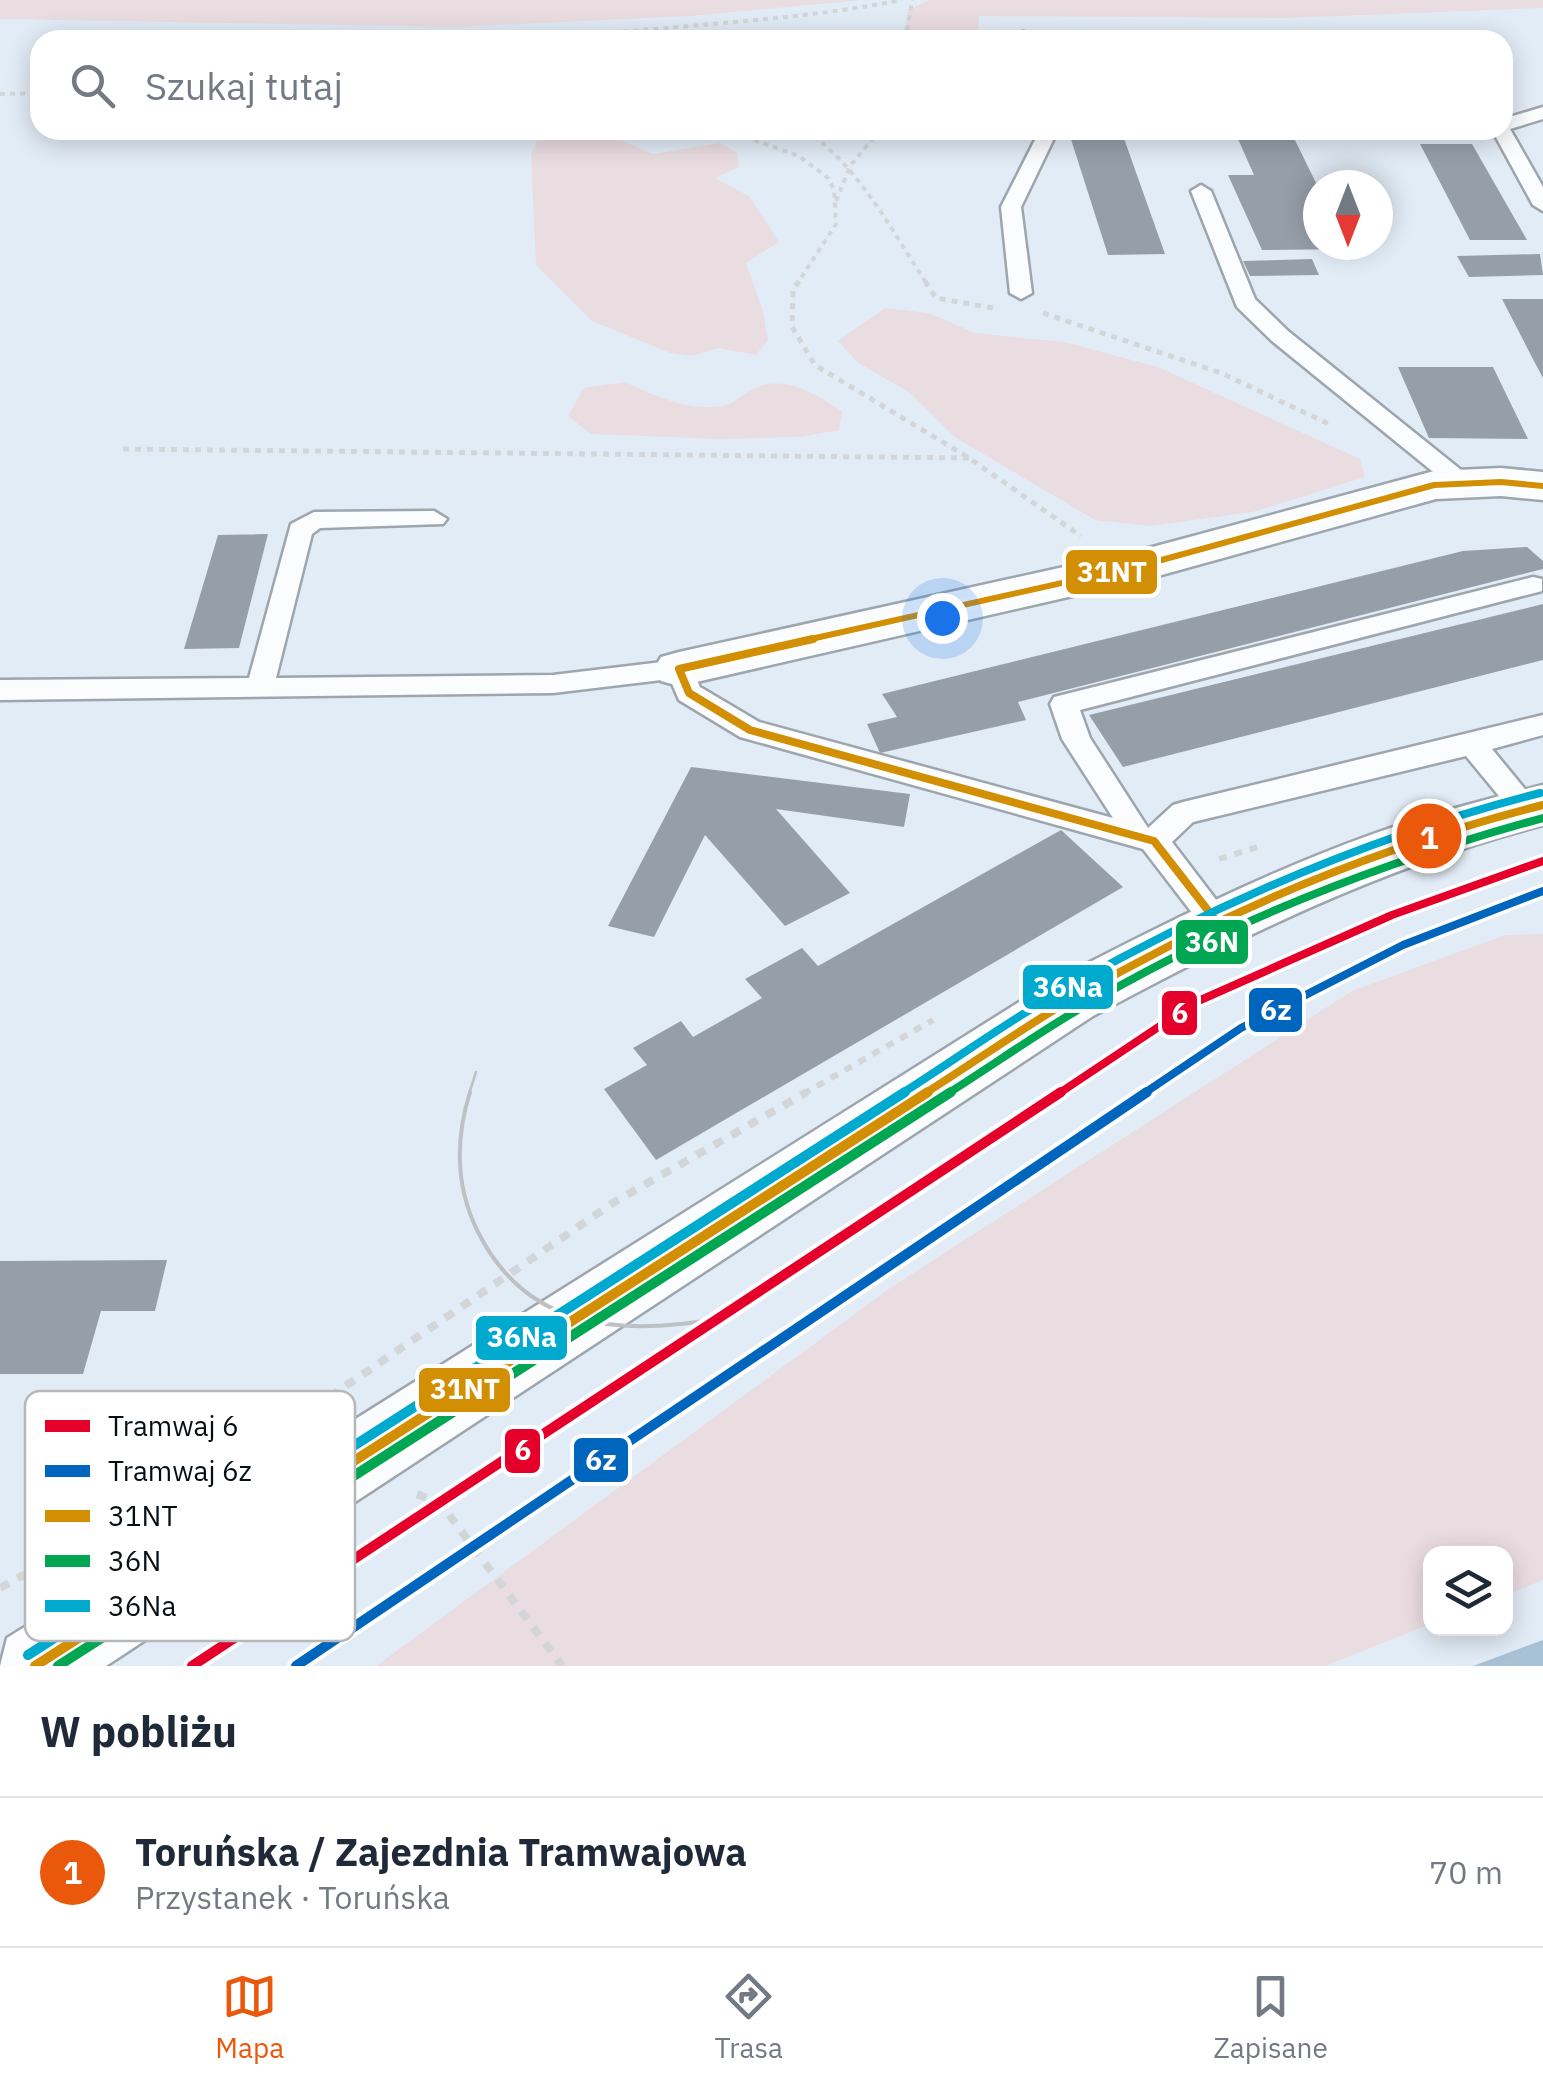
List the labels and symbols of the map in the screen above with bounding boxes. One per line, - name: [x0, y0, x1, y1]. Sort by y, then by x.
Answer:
- north arrow: [1303, 170, 1393, 260]
- line badge: 31NT: [1064, 548, 1159, 596]
- text: 31NT: [1077, 553, 1147, 590]
- your location: [917, 593, 968, 644]
- pin: 1: [1396, 798, 1462, 874]
- line badge: 36N: [1174, 918, 1250, 966]
- text: 36N: [1185, 923, 1239, 960]
- line badge: 36Na: [1021, 963, 1115, 1011]
- text: 36Na: [1033, 968, 1103, 1005]
- line badge: 6z: [1247, 986, 1304, 1034]
- line badge: 6: [1160, 989, 1199, 1037]
- text: 6z: [1260, 991, 1292, 1028]
- text: 6: [1172, 994, 1188, 1031]
- line badge: 36Na: [474, 1314, 569, 1362]
- text: 36Na: [487, 1318, 557, 1355]
- line badge: 31NT: [417, 1366, 512, 1414]
- text: 31NT: [430, 1370, 500, 1407]
- legend: [25, 1391, 355, 1641]
- text: Tramwaj 6: [108, 1407, 239, 1444]
- line badge: 6: [503, 1427, 542, 1475]
- text: 6: [515, 1431, 531, 1468]
- line badge: 6z: [572, 1436, 630, 1484]
- text: 6z: [585, 1441, 617, 1478]
- text: Tramwaj 6z: [108, 1452, 252, 1489]
- text: 31NT: [108, 1497, 177, 1534]
- text: 36N: [108, 1542, 161, 1579]
- text: 36Na: [108, 1587, 176, 1624]

